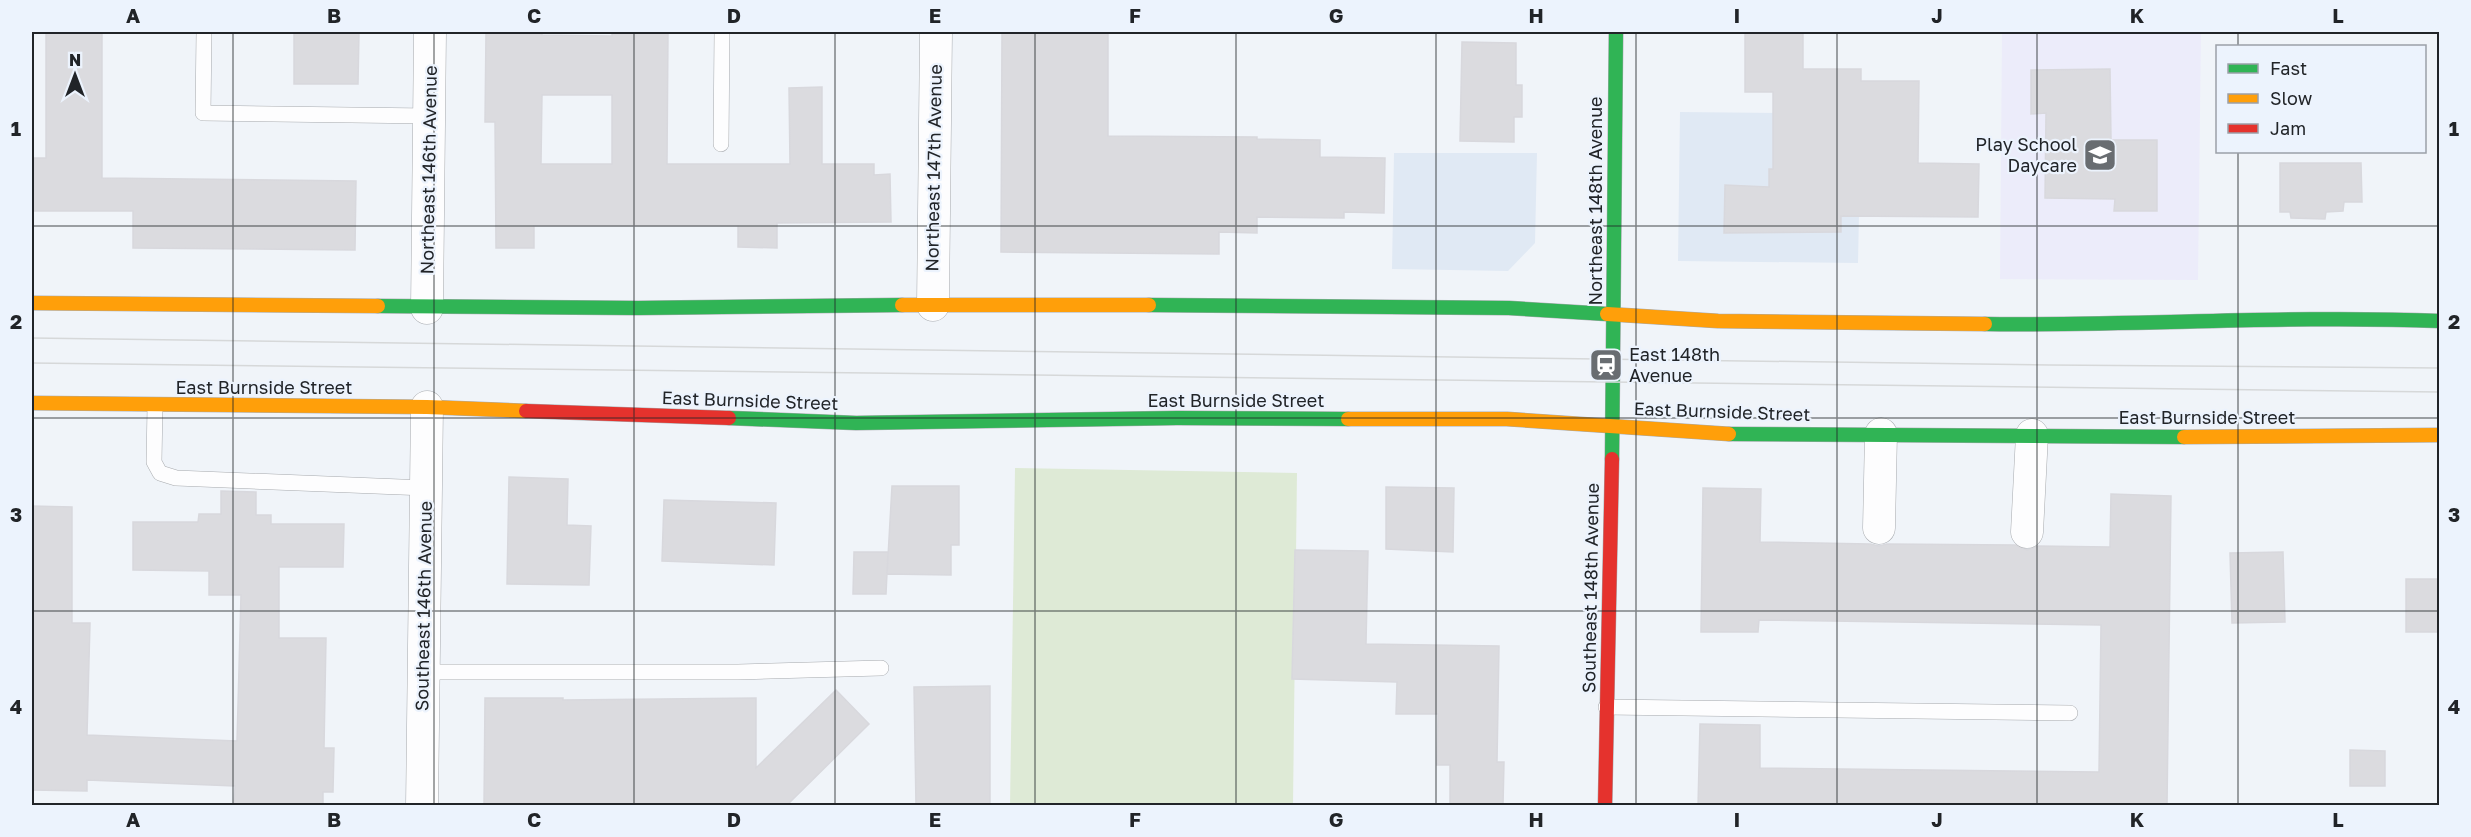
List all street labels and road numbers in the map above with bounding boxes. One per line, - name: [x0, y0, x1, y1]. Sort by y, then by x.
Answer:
- street label: Northeast 147th Avenue: [920, 64, 946, 272]
- street label: Northeast 146th Avenue: [415, 65, 441, 275]
- street label: Northeast 148th Avenue: [1584, 97, 1606, 305]
- street label: East Burnside Street: [176, 376, 352, 398]
- street label: East Burnside Street: [661, 386, 839, 414]
- street label: East Burnside Street: [1148, 389, 1324, 411]
- street label: East Burnside Street: [1633, 397, 1811, 425]
- street label: East Burnside Street: [2119, 406, 2295, 428]
- street label: Southeast 148th Avenue: [1577, 483, 1603, 693]
- street label: Southeast 146th Avenue: [410, 501, 436, 711]

